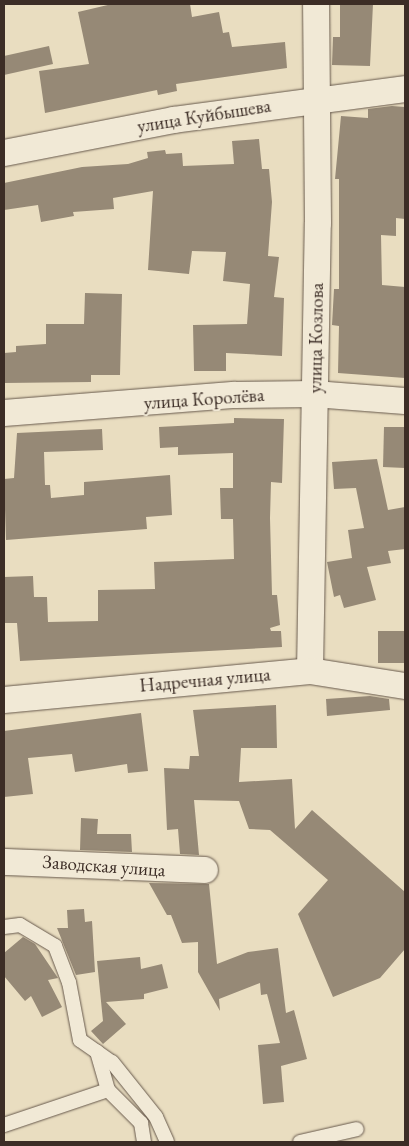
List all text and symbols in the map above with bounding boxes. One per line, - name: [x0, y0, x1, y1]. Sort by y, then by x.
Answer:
- street label: улица Куйбышева: [135, 94, 273, 138]
- street label: улица Козлова: [304, 283, 328, 393]
- street label: улица Королёва: [143, 383, 265, 415]
- street label: Надречная улица: [138, 663, 272, 697]
- street label: Заводская улица: [42, 850, 166, 882]

